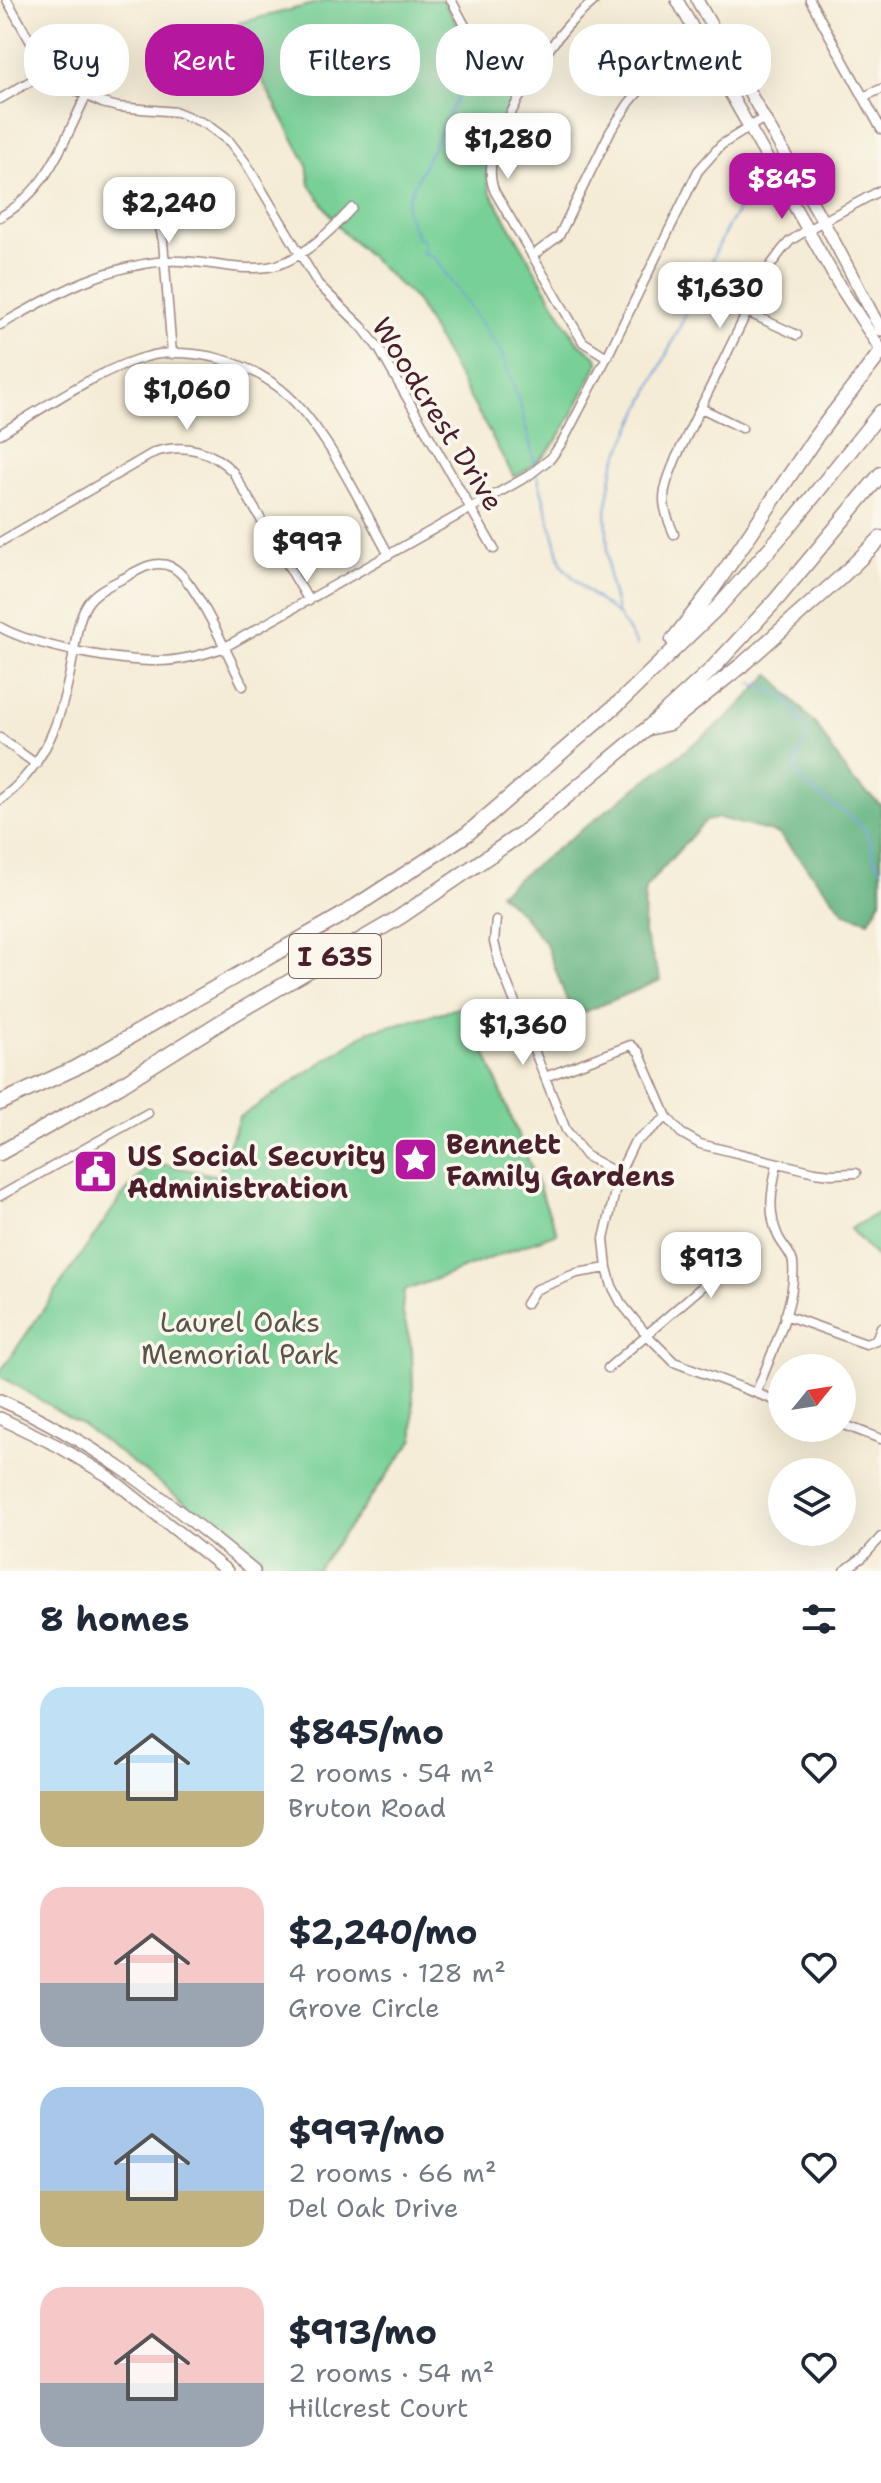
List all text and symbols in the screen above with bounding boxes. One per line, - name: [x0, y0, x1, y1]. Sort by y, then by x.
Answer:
- chip: Buy: [24, 24, 129, 96]
- chip: Rent: [145, 24, 264, 96]
- chip: Filters: [280, 24, 420, 96]
- chip: New: [436, 24, 553, 96]
- chip: Apartment: [569, 24, 771, 96]
- pin: $1,280: [443, 113, 573, 181]
- text: $1,280: [464, 121, 552, 156]
- pin: $845: [735, 153, 829, 221]
- text: $845: [747, 161, 817, 196]
- pin: $2,240: [104, 177, 234, 245]
- text: $2,240: [121, 185, 217, 220]
- pin: $1,630: [655, 262, 785, 330]
- text: $1,630: [676, 270, 764, 305]
- street label: Woodcrest Drive: [363, 310, 513, 518]
- pin: $1,060: [122, 364, 252, 432]
- text: $1,060: [143, 372, 231, 407]
- pin: $997: [260, 516, 354, 584]
- text: $997: [272, 524, 342, 559]
- road number: I 635: [289, 934, 381, 978]
- pin: $1,360: [458, 999, 588, 1067]
- text: $1,360: [479, 1007, 567, 1042]
- place label: Bennett Family Gardens: [446, 1125, 675, 1195]
- place icon: Bennett Family Gardens: [391, 1136, 439, 1184]
- place label: US Social Security Administration: [127, 1137, 386, 1207]
- public building icon: US Social Security Administration: [72, 1148, 120, 1196]
- pin: $913: [664, 1232, 758, 1300]
- text: $913: [679, 1240, 743, 1275]
- park label: Laurel Oaks Memorial Park: [141, 1303, 339, 1373]
- north arrow: [768, 1354, 856, 1442]
- map controls: [768, 1354, 856, 1546]
- button: layers: [768, 1458, 856, 1546]
- text: 8 homes: [40, 1596, 189, 1642]
- icon: filters: [797, 1597, 841, 1641]
- text: $845/mo: [288, 1709, 444, 1755]
- icon: home: [104, 1719, 200, 1815]
- icon: heart: [797, 1745, 841, 1789]
- text: 2 rooms · 54 m²: [288, 1755, 494, 1790]
- text: Bruton Road: [288, 1790, 446, 1825]
- text: $2,240/mo: [288, 1909, 478, 1955]
- icon: home: [104, 1919, 200, 2015]
- icon: heart: [797, 1945, 841, 1989]
- text: 4 rooms · 128 m²: [288, 1955, 506, 1990]
- text: Grove Circle: [288, 1990, 440, 2025]
- text: $997/mo: [288, 2109, 445, 2155]
- icon: home: [104, 2119, 200, 2215]
- icon: heart: [797, 2145, 841, 2189]
- text: 2 rooms · 66 m²: [288, 2155, 497, 2190]
- text: Del Oak Drive: [288, 2190, 458, 2225]
- text: $913/mo: [288, 2309, 437, 2355]
- icon: home: [104, 2319, 200, 2415]
- icon: heart: [797, 2345, 841, 2389]
- text: 2 rooms · 54 m²: [288, 2355, 494, 2390]
- text: Hillcrest Court: [288, 2390, 468, 2425]

